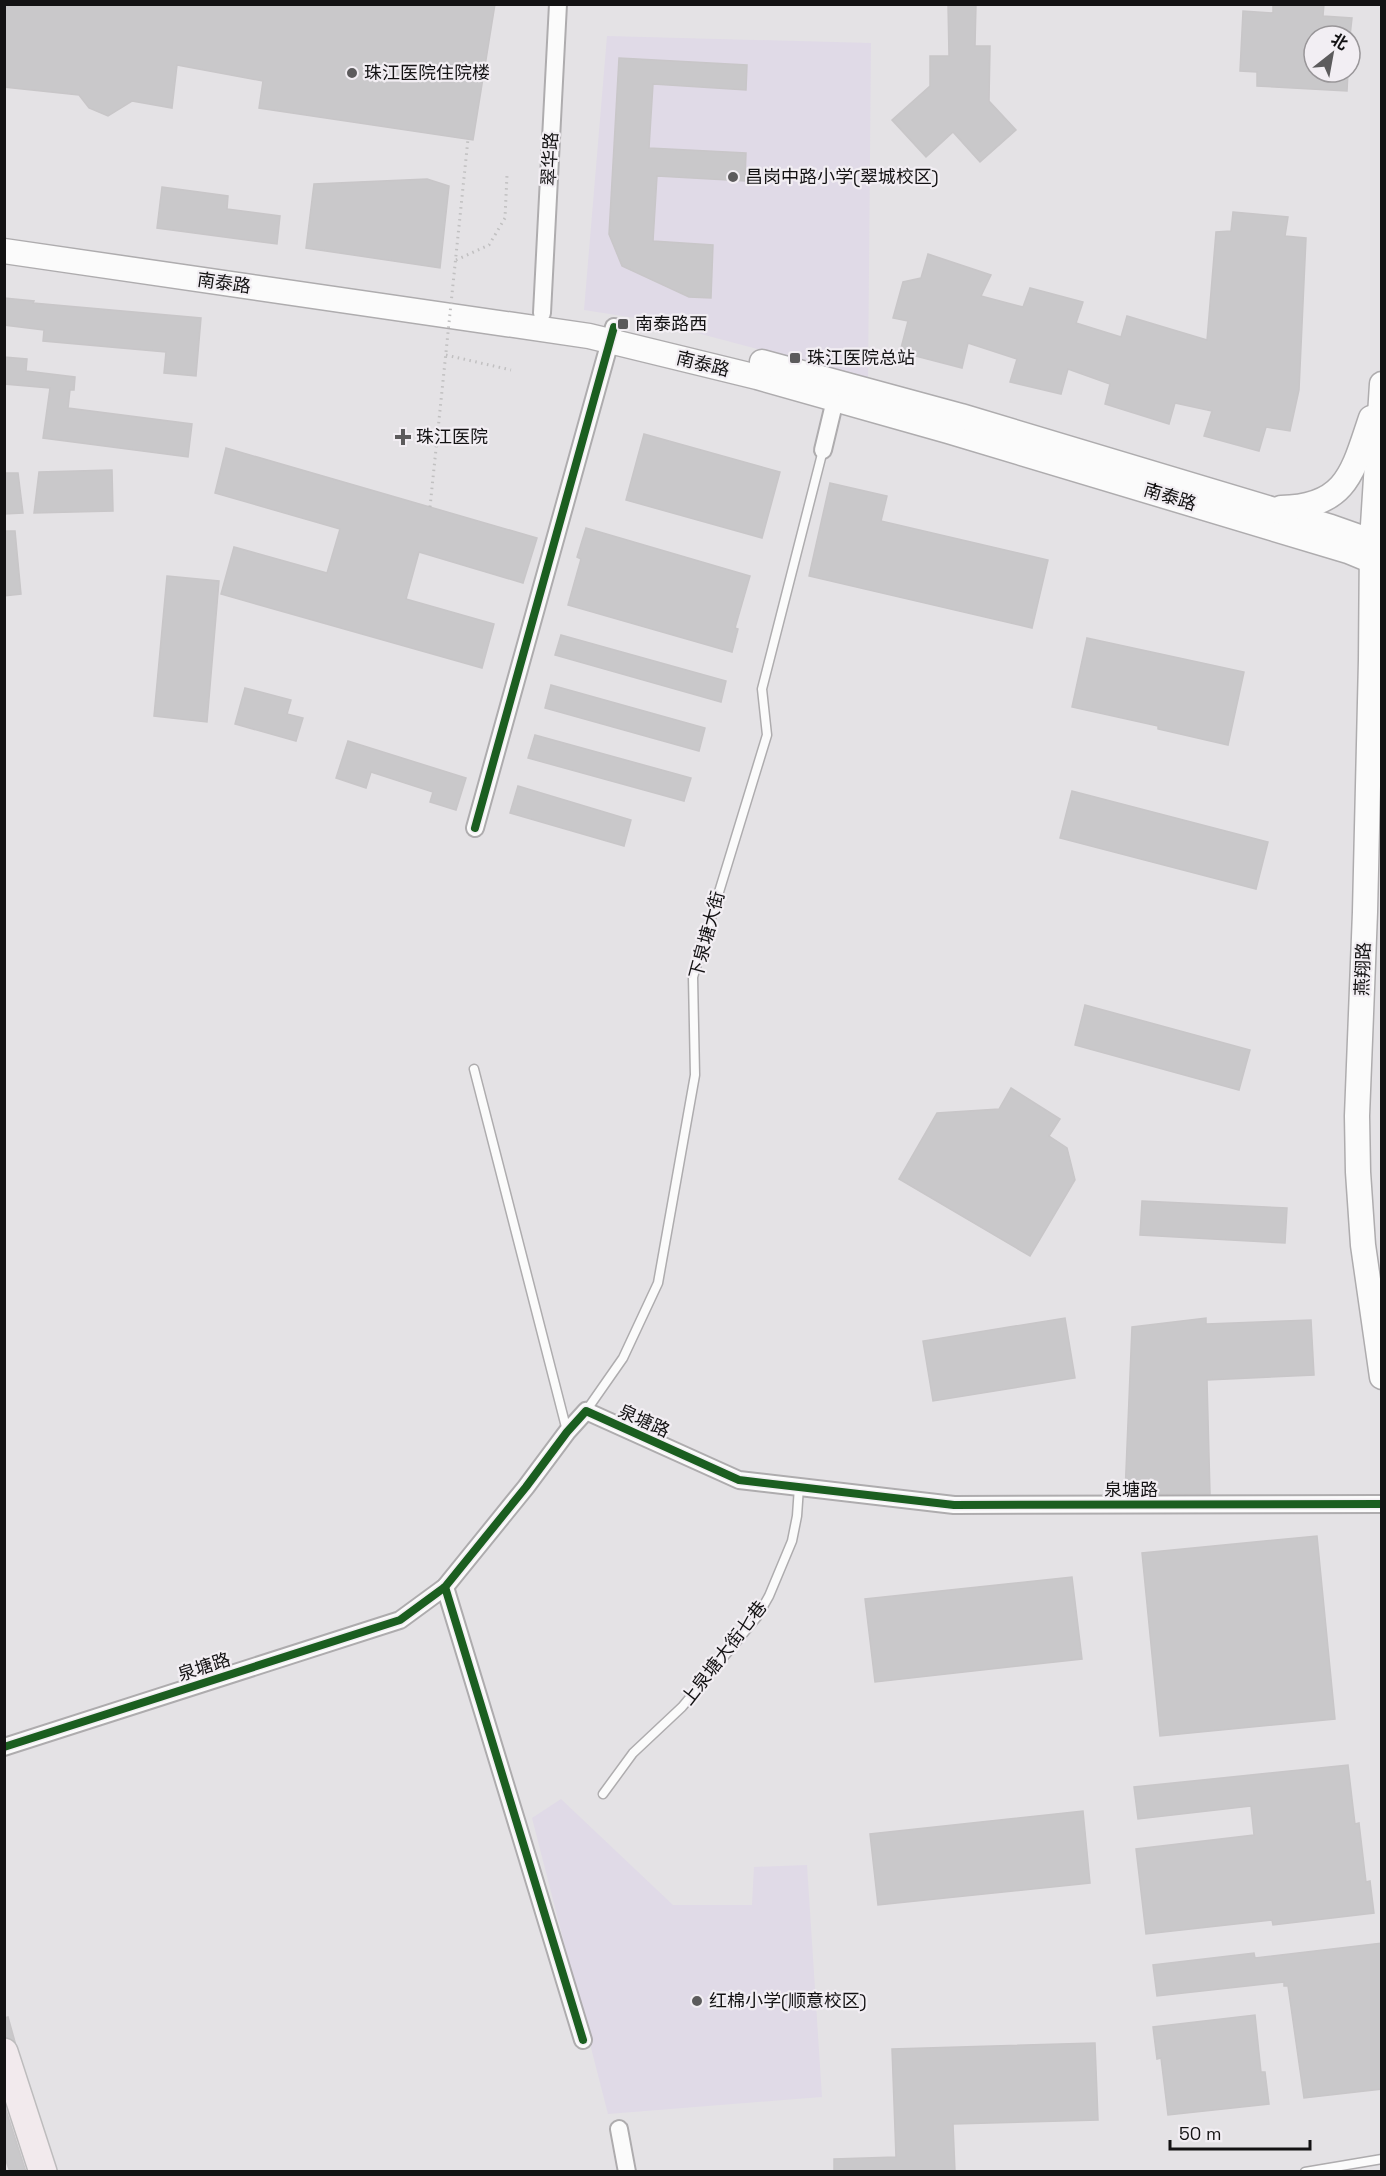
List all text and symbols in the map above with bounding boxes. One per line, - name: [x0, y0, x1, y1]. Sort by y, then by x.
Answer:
- north arrow: [1302, 24, 1362, 84]
- text: 北: [1327, 28, 1352, 55]
- place label: 珠江医院住院楼: [364, 61, 490, 84]
- marker: 珠江医院住院楼: [345, 66, 359, 80]
- street label: 翠华路: [537, 131, 562, 187]
- place label: 昌岗中路小学(翠城校区): [745, 165, 939, 188]
- marker: 昌岗中路小学(翠城校区): [726, 170, 740, 184]
- street label: 南泰路: [196, 267, 252, 298]
- place label: 南泰路西: [635, 312, 707, 335]
- marker: 南泰路西: [616, 317, 630, 331]
- street label: 南泰路: [674, 346, 732, 381]
- place label: 珠江医院总站: [807, 346, 915, 369]
- marker: 珠江医院总站: [788, 351, 802, 365]
- place label: 珠江医院: [416, 425, 488, 448]
- marker: 珠江医院: [394, 428, 412, 446]
- street label: 南泰路: [1141, 478, 1199, 515]
- street label: 下泉塘大街: [684, 888, 729, 981]
- street label: 燕翔路: [1350, 942, 1375, 996]
- street label: 泉塘路: [615, 1399, 674, 1442]
- street label: 泉塘路: [1104, 1478, 1158, 1501]
- street label: 上泉塘大街七巷: [676, 1596, 771, 1709]
- street label: 泉塘路: [175, 1647, 233, 1686]
- place label: 红棉小学(顺意校区): [709, 1989, 867, 2012]
- marker: 红棉小学(顺意校区): [690, 1994, 704, 2008]
- scale bar: [1170, 2113, 1310, 2151]
- text: 50 m: [1179, 2122, 1221, 2145]

